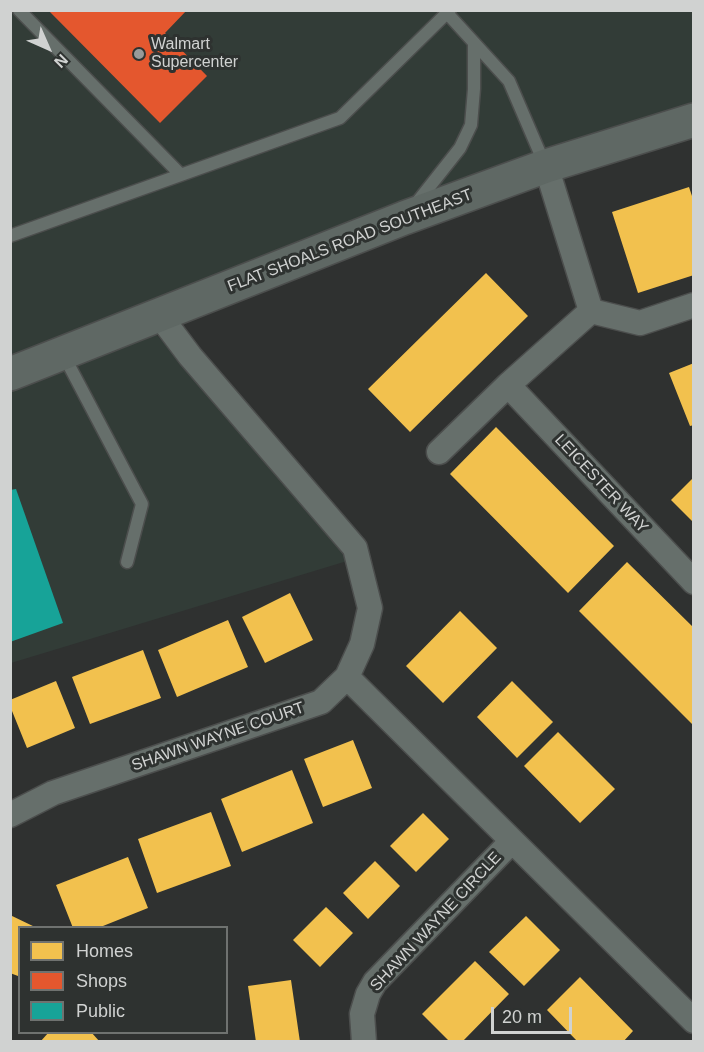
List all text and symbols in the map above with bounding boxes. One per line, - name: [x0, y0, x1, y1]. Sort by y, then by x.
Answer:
- north arrow: [18, 18, 78, 78]
- place label: Walmart Supercenter: [151, 35, 238, 73]
- marker: Walmart Supercenter: [132, 47, 146, 61]
- text: N: [51, 51, 71, 71]
- street label: FLAT SHOALS ROAD SOUTHEAST: [225, 185, 475, 297]
- street label: LEICESTER WAY: [550, 431, 652, 537]
- street label: SHAWN WAYNE COURT: [129, 698, 307, 776]
- street label: SHAWN WAYNE CIRCLE: [366, 848, 506, 996]
- legend: [18, 926, 228, 1034]
- text: Homes: [76, 941, 133, 961]
- text: Shops: [76, 971, 127, 991]
- scale bar: [494, 995, 575, 1033]
- text: Public: [76, 1001, 125, 1021]
- text: 20 m: [502, 1007, 542, 1027]

